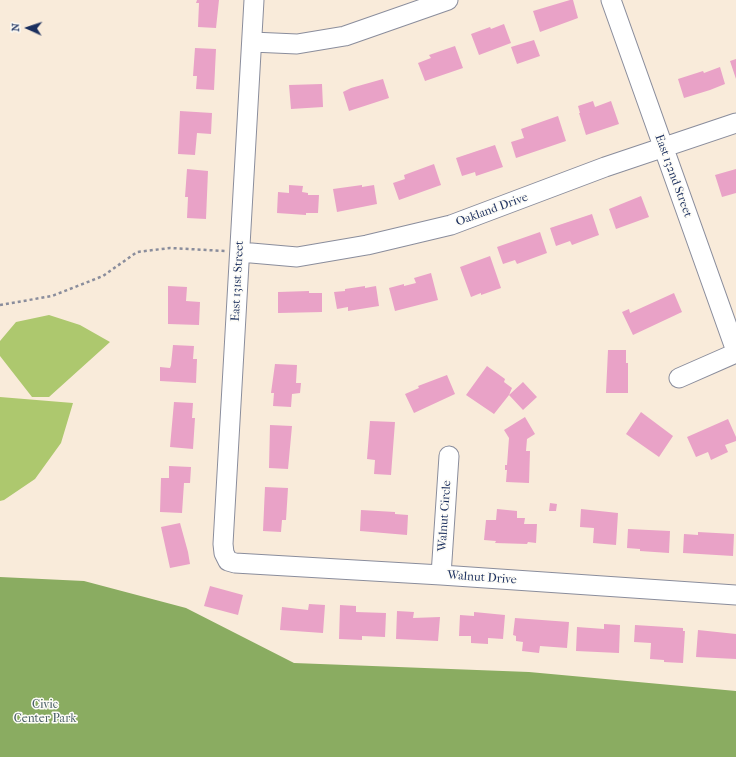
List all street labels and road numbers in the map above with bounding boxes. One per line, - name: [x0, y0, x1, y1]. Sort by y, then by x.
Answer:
- street label: East 132nd Street: [651, 133, 695, 219]
- street label: Oakland Drive: [454, 190, 530, 230]
- street label: East 131st Street: [229, 240, 247, 322]
- street label: Walnut Circle: [435, 480, 455, 552]
- street label: Walnut Drive: [447, 568, 517, 588]

